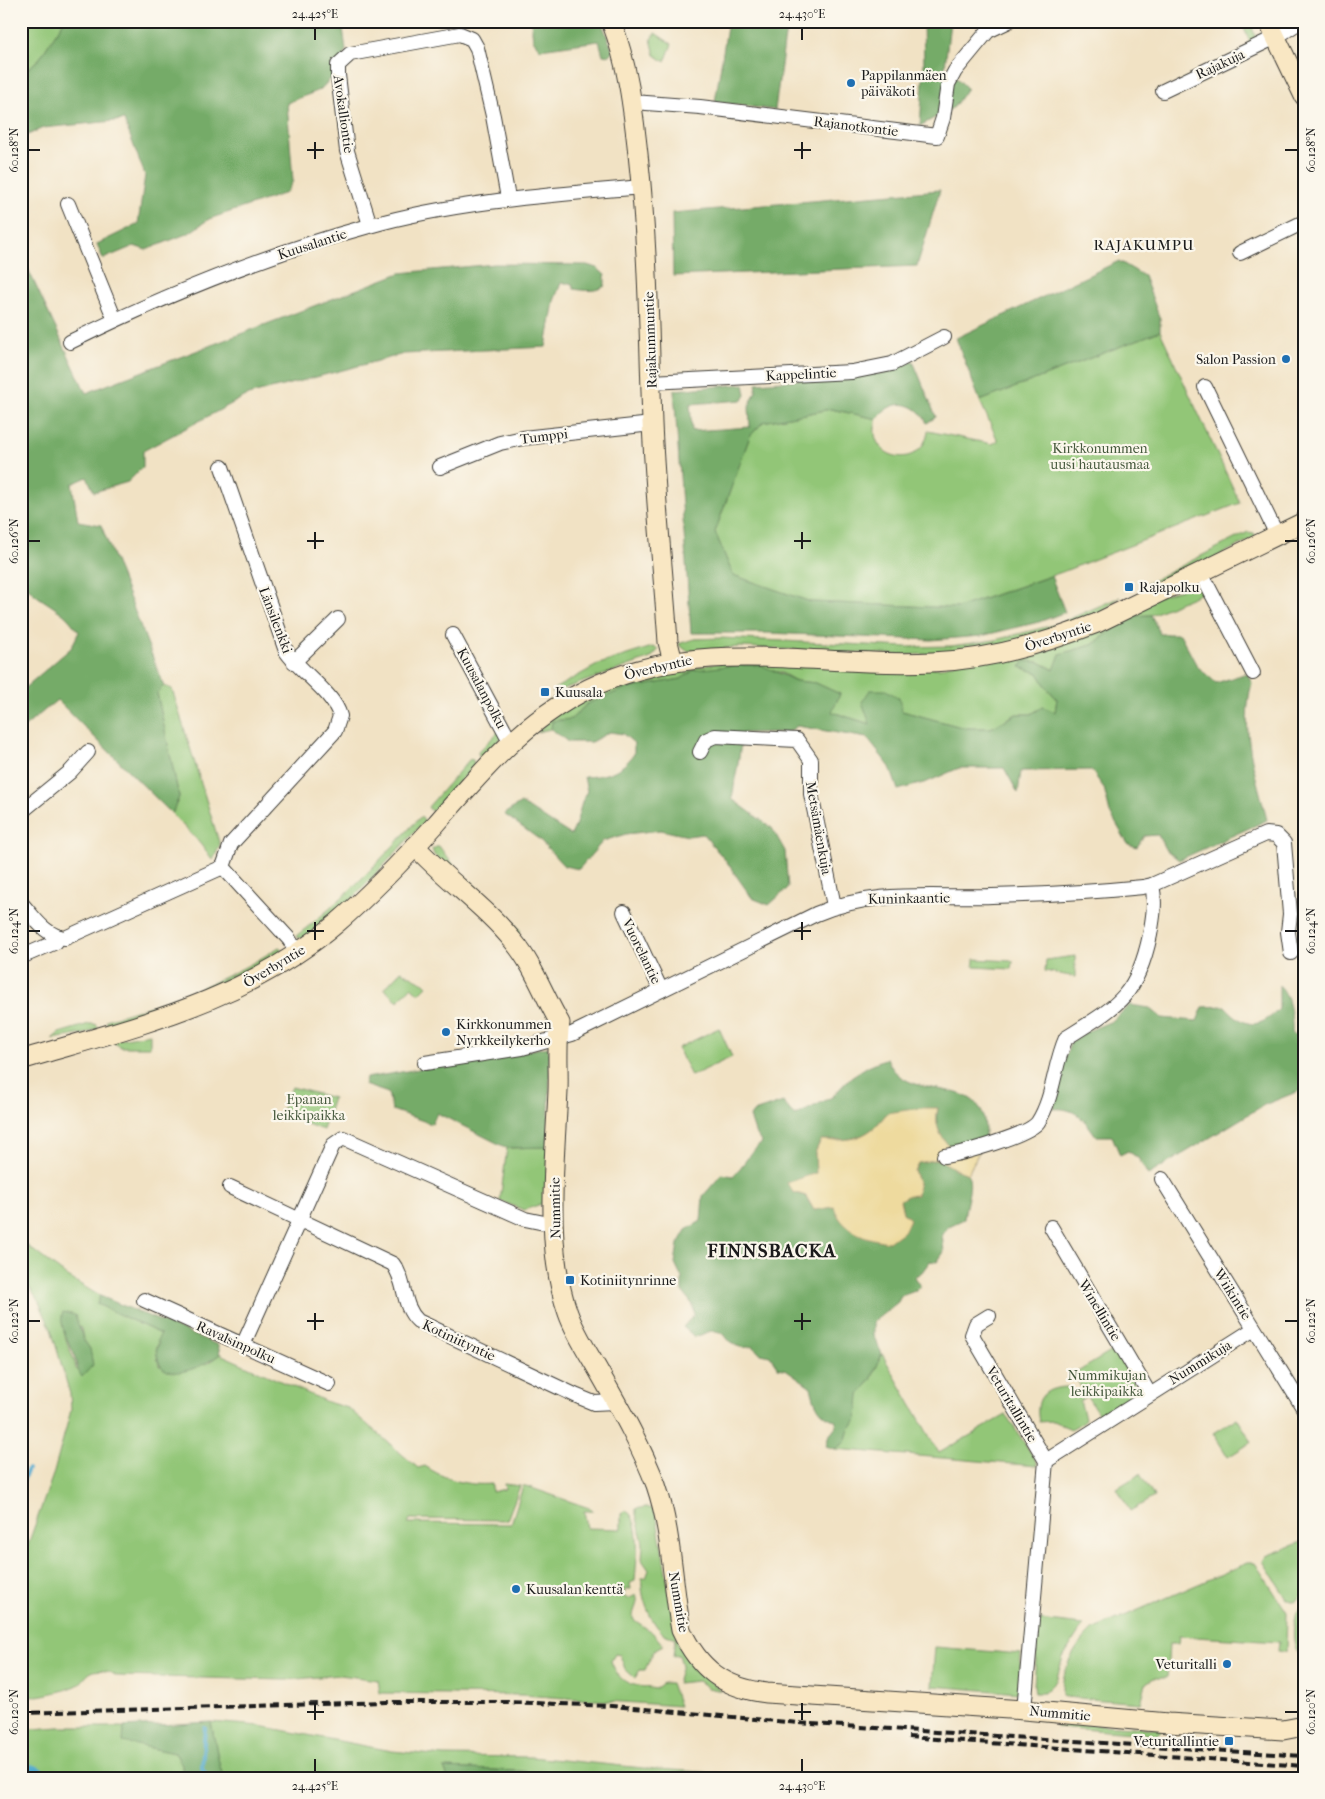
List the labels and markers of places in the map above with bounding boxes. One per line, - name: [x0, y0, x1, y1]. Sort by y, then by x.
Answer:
- place label: Pappilanmäen päiväkoti: [860, 67, 947, 100]
- marker: Pappilanmäen päiväkoti: [845, 77, 857, 89]
- place label: Salon Passion: [1196, 351, 1276, 368]
- marker: Salon Passion: [1280, 353, 1292, 365]
- place label: Rajapolku: [1139, 579, 1200, 596]
- marker: Rajapolku: [1123, 581, 1135, 593]
- place label: Kuusala: [555, 684, 603, 701]
- marker: Kuusala: [539, 686, 551, 698]
- place label: Kirkkonummen Nyrkkeilykerho: [456, 1016, 552, 1049]
- marker: Kirkkonummen Nyrkkeilykerho: [440, 1026, 452, 1038]
- place label: Kotiniitynrinne: [580, 1272, 676, 1289]
- marker: Kotiniitynrinne: [564, 1274, 576, 1286]
- place label: Kuusalan kenttä: [526, 1581, 624, 1598]
- marker: Kuusalan kenttä: [510, 1583, 522, 1595]
- place label: Veturitalli: [1154, 1656, 1217, 1673]
- marker: Veturitalli: [1221, 1658, 1233, 1670]
- place label: Veturitallintie: [1132, 1733, 1219, 1750]
- marker: Veturitallintie: [1223, 1735, 1235, 1747]

